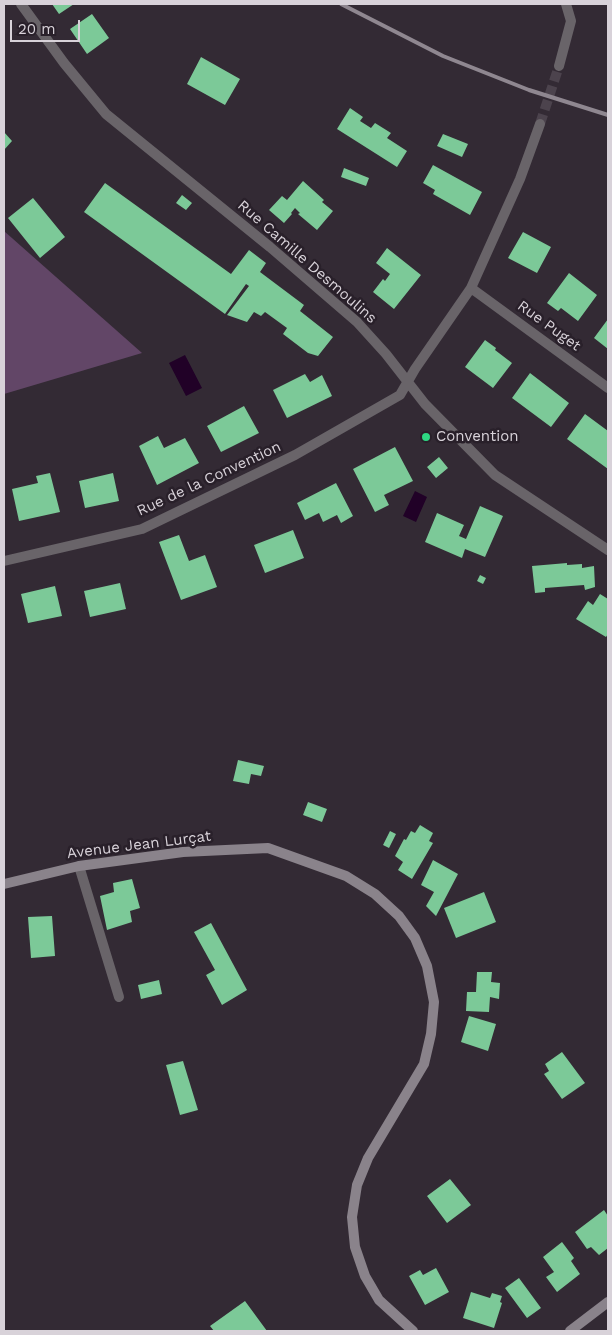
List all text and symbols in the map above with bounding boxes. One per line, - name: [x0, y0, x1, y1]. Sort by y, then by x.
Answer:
- scale bar: [12, 10, 82, 42]
- text: 20 m: [18, 20, 56, 38]
- street label: Rue Camille Desmoulins: [234, 197, 380, 327]
- street label: Rue Puget: [514, 297, 584, 355]
- place label: Convention: [436, 428, 519, 446]
- marker: Convention: [420, 431, 432, 443]
- street label: Rue de la Convention: [134, 438, 284, 520]
- street label: Avenue Jean Lurçat: [66, 827, 212, 863]

